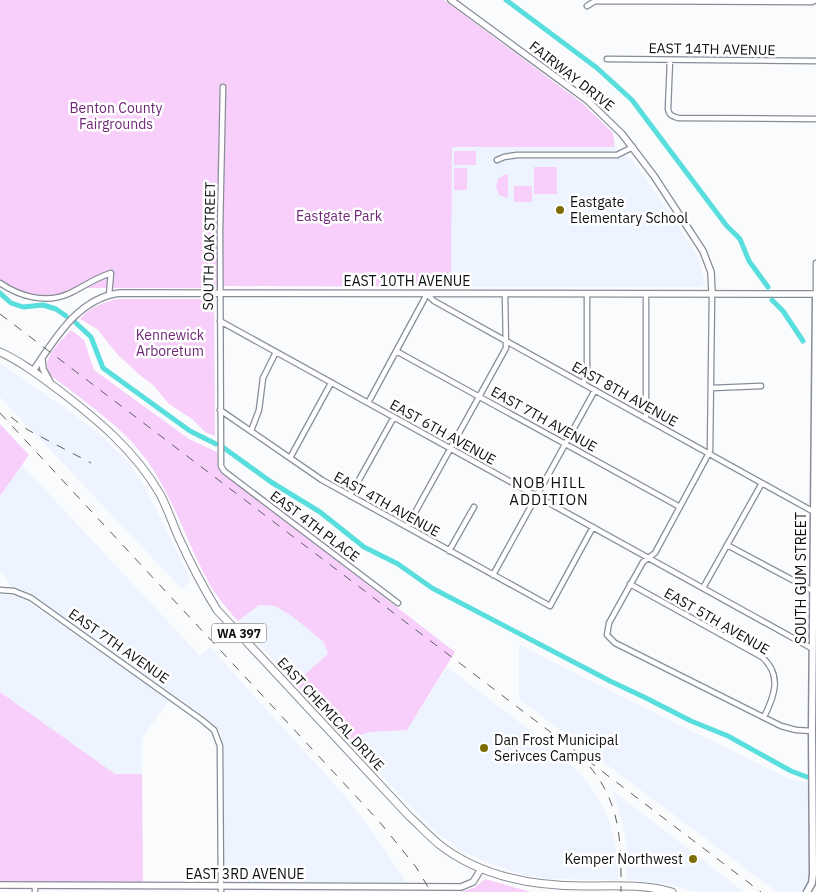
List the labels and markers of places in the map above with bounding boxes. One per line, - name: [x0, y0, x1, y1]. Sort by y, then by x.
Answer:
- place label: Eastgate Elementary School: [570, 193, 688, 227]
- marker: Eastgate Elementary School: [554, 204, 566, 216]
- place label: Dan Frost Municipal Serivces Campus: [494, 731, 618, 765]
- marker: Dan Frost Municipal Serivces Campus: [478, 742, 490, 754]
- place label: Kemper Northwest: [565, 850, 683, 868]
- marker: Kemper Northwest: [687, 853, 699, 865]

